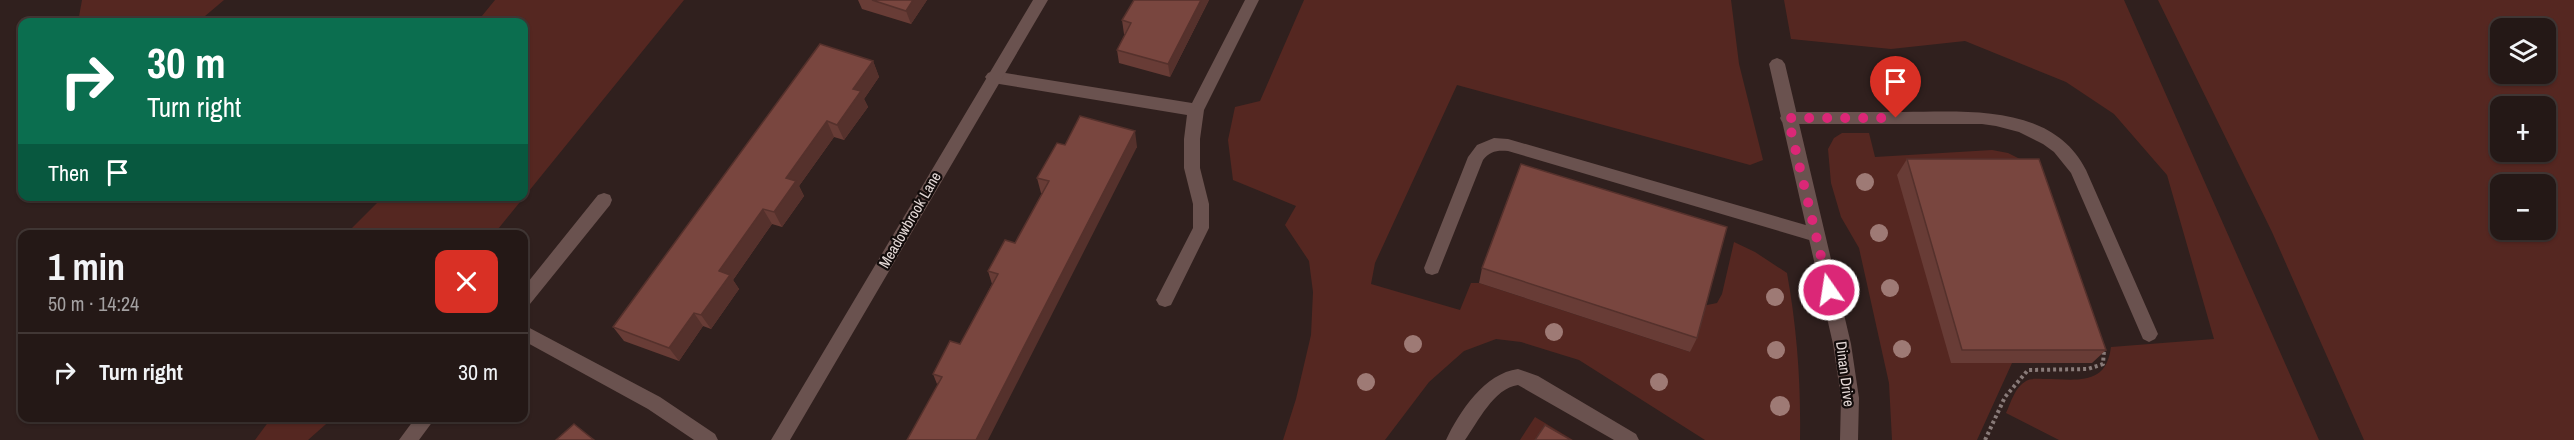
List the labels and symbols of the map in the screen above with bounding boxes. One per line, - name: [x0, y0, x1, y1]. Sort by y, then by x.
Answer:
- pin: [1870, 56, 1921, 118]
- street label: Meadowbrook Lane: [873, 168, 946, 272]
- position arrow: [1797, 258, 1861, 322]
- street label: Dinan Drive: [1831, 340, 1860, 408]

